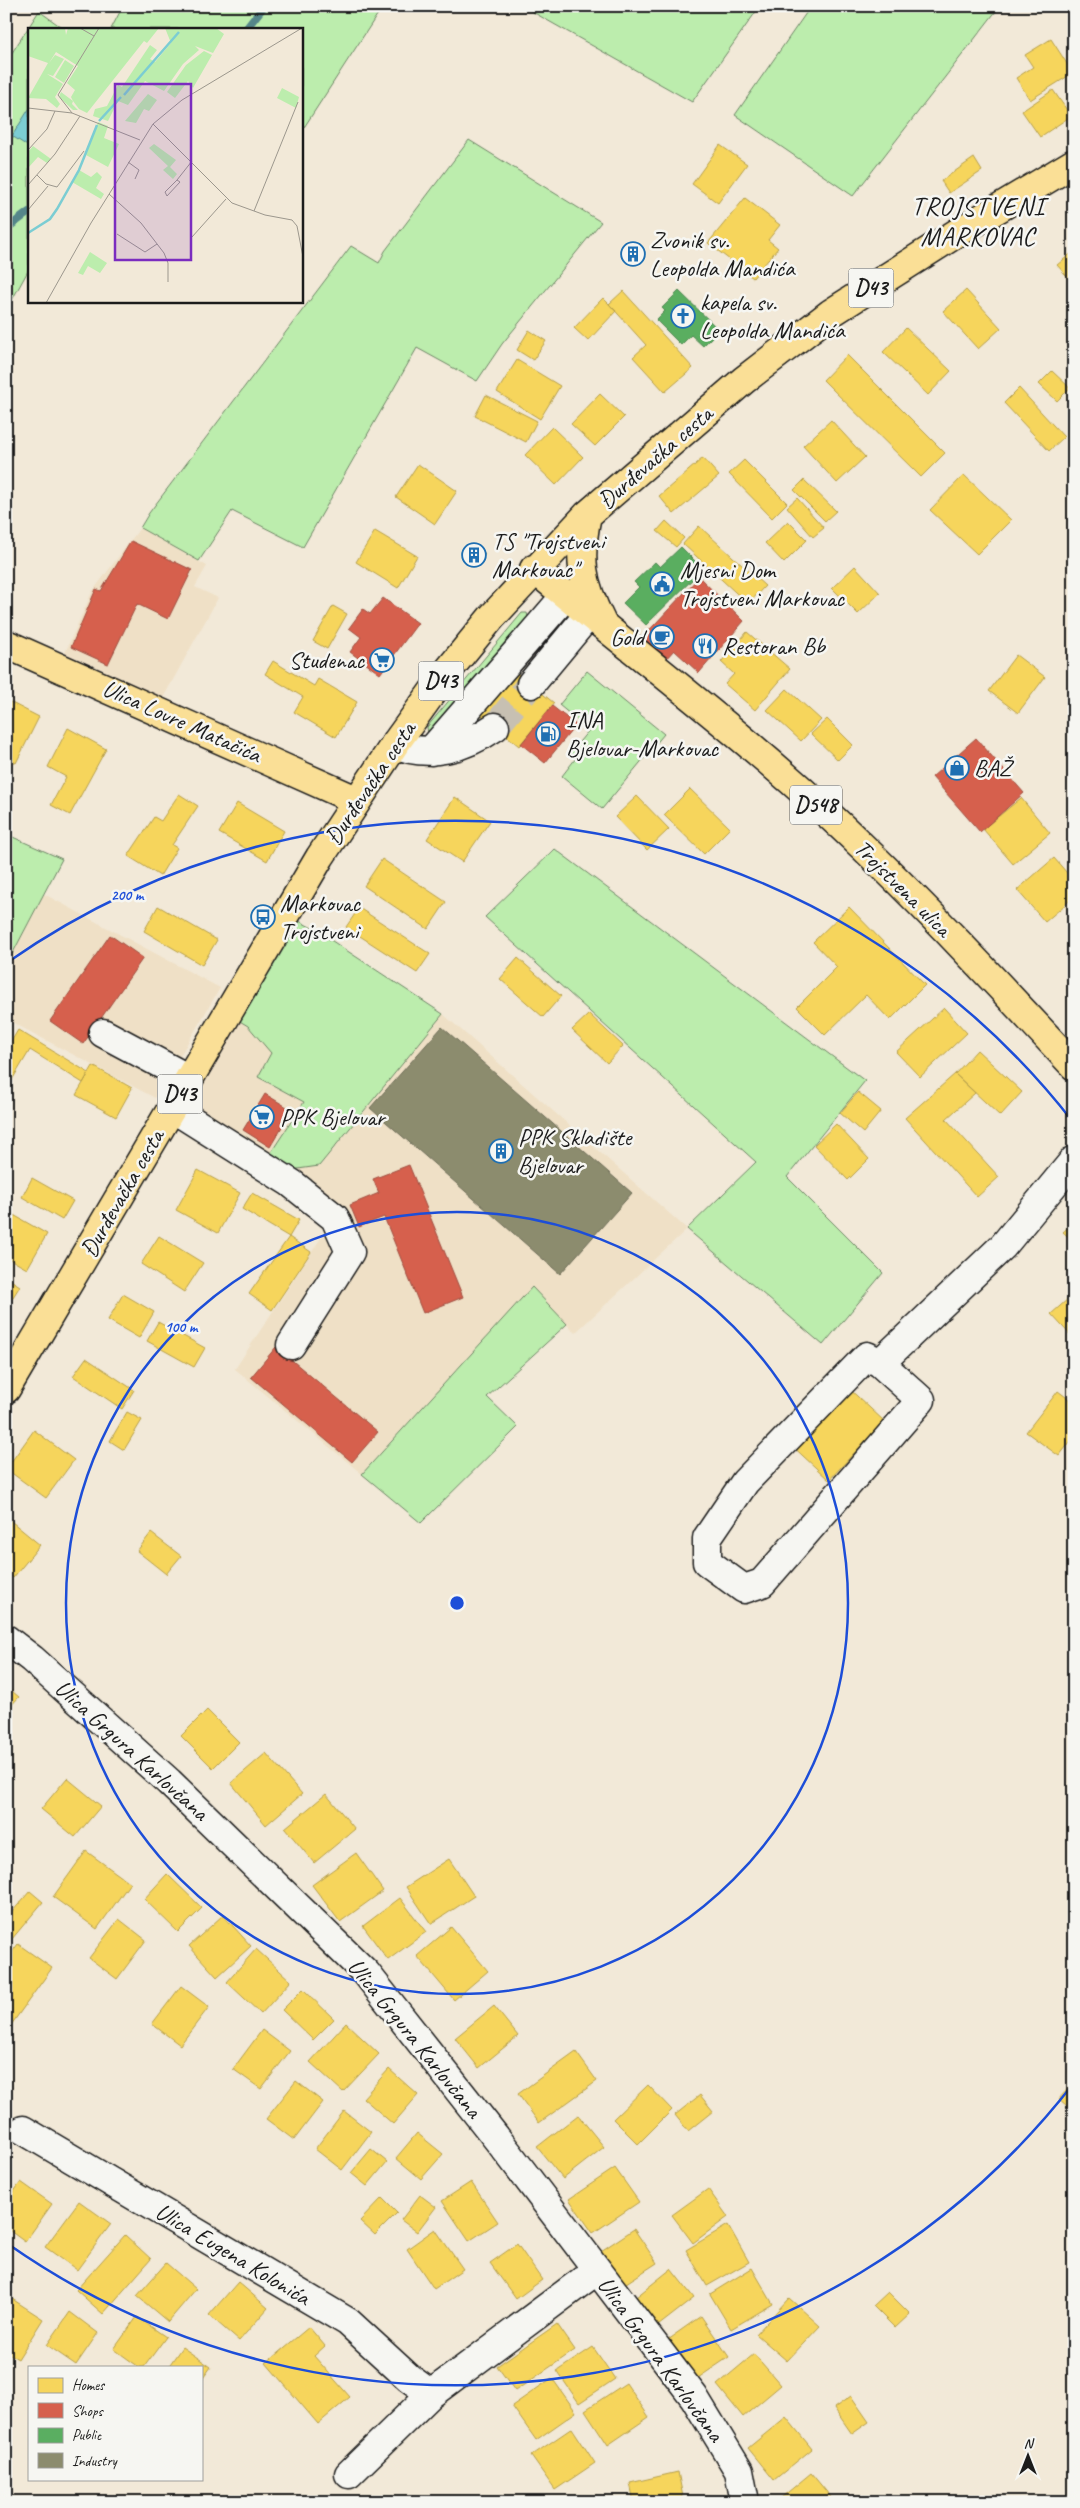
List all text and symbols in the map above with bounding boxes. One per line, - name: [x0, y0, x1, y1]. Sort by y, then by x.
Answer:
- inset map: [28, 28, 302, 302]
- district label: TROJSTVENI MARKOVAC: [911, 190, 1049, 253]
- place label: Zvonik sv. Leopolda Mandića: [650, 225, 796, 283]
- building icon: Zvonik sv. Leopolda Mandića: [620, 241, 646, 267]
- road number: D43: [848, 268, 894, 308]
- place label: kapela sv. Leopolda Mandića: [700, 287, 846, 345]
- church icon: kapela sv. Leopolda Mandića: [670, 303, 696, 329]
- street label: Đurđevačka cesta: [592, 398, 720, 515]
- place label: TS "Trojstveni Markovac": [492, 526, 608, 584]
- building icon: TS "Trojstveni Markovac": [461, 542, 487, 568]
- place label: Mjesni Dom Trojstveni Markovac: [680, 555, 845, 613]
- public building icon: Mjesni Dom Trojstveni Markovac: [649, 571, 675, 597]
- place label: Gold: [610, 622, 648, 652]
- cafe icon: Gold: [649, 624, 675, 650]
- place label: Restoran Bb: [722, 631, 827, 661]
- restaurant icon: Restoran Bb: [692, 633, 718, 659]
- place label: Studenac: [289, 645, 365, 675]
- supermarket icon: Studenac: [369, 647, 395, 673]
- road number: D43: [418, 661, 464, 700]
- street label: Ulica Lovre Matačića: [98, 673, 267, 770]
- place label: INA Bjelovar-Markovac: [566, 705, 720, 763]
- street label: Đurđevačka cesta: [318, 714, 423, 850]
- fuel station icon: INA Bjelovar-Markovac: [535, 721, 561, 747]
- place label: BAŽ: [974, 753, 1015, 783]
- shop icon: BAŽ: [944, 755, 970, 781]
- road number: D548: [790, 786, 842, 824]
- street label: Trojstvena ulica: [848, 833, 959, 944]
- text: 200 m: [111, 886, 145, 905]
- place label: Markovac Trojstveni: [280, 888, 362, 946]
- bus stop icon: Markovac Trojstveni: [250, 904, 276, 930]
- road number: D43: [158, 1074, 202, 1114]
- place label: PPK Bjelovar: [280, 1102, 387, 1132]
- supermarket icon: PPK Bjelovar: [249, 1104, 275, 1130]
- street label: Đurđevačka cesta: [74, 1122, 172, 1262]
- place label: PPK Skladište Bjelovar: [518, 1122, 633, 1180]
- building icon: PPK Skladište Bjelovar: [488, 1138, 514, 1164]
- text: 100 m: [165, 1318, 199, 1337]
- centre of rings: [448, 1594, 466, 1612]
- street label: Ulica Grgura Karlovčana: [49, 1673, 216, 1828]
- street label: Ulica Grgura Karlovčana: [341, 1952, 489, 2125]
- street label: Ulica Eugena Kolonića: [150, 2196, 317, 2313]
- street label: Ulica Grgura Karlovčana: [591, 2271, 732, 2449]
- legend: [28, 2366, 202, 2480]
- text: Homes: [72, 2376, 106, 2395]
- text: Shops: [72, 2402, 105, 2421]
- text: Public: [72, 2426, 102, 2445]
- north arrow: [1002, 2430, 1052, 2480]
- text: N: [1024, 2435, 1035, 2452]
- text: Industry: [72, 2452, 119, 2471]

